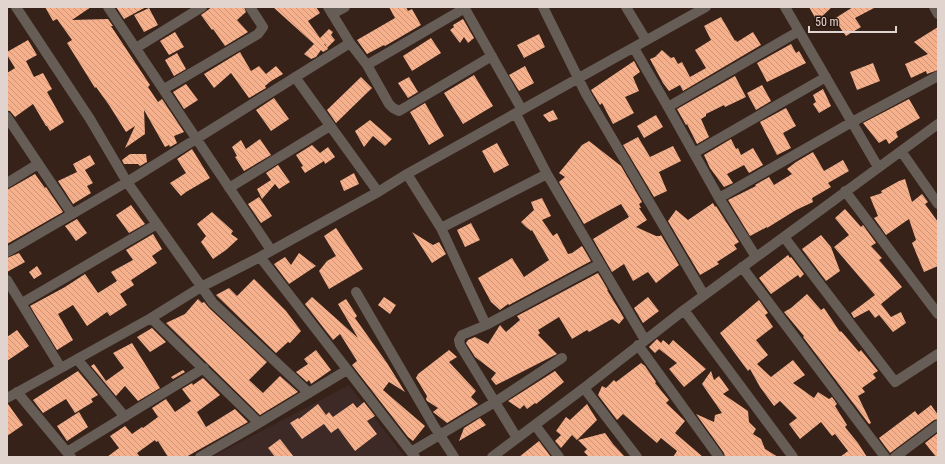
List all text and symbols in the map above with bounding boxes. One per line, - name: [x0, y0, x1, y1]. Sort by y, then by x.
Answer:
- scale bar: [809, 8, 896, 34]
- text: 50 m: [815, 15, 839, 29]

